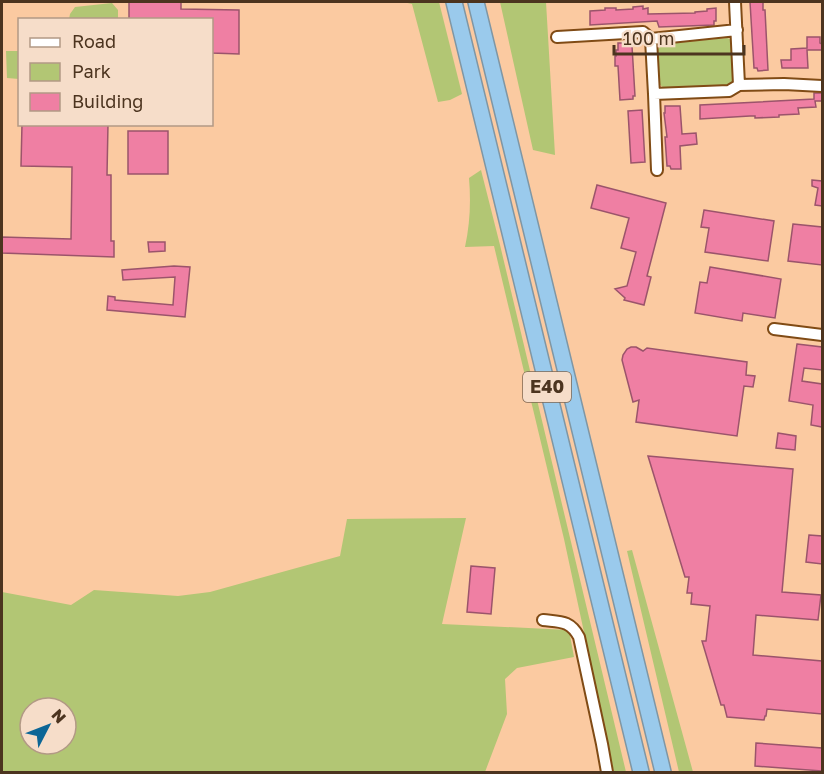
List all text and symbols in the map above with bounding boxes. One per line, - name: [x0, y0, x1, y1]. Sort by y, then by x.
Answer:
- legend: [18, 18, 213, 126]
- scale bar: [614, 18, 744, 56]
- text: 100 m: [623, 27, 674, 49]
- text: Road: [72, 30, 116, 52]
- text: Park: [72, 60, 111, 82]
- text: Building: [72, 90, 143, 112]
- road number: E40: [523, 372, 571, 402]
- north arrow: [18, 696, 78, 756]
- text: N: [48, 705, 71, 727]

